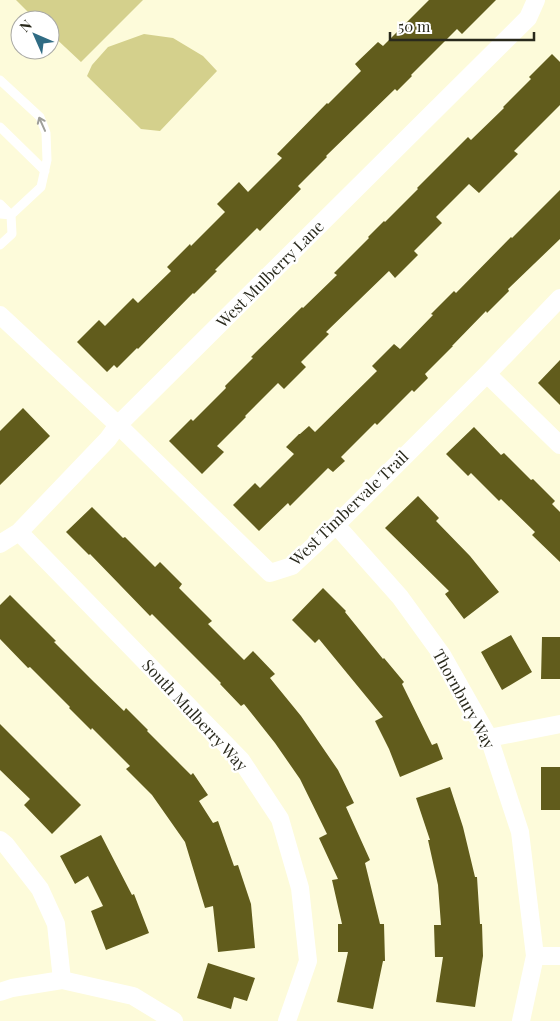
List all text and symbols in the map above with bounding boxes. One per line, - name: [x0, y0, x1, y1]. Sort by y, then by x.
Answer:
- north arrow: [10, 10, 60, 60]
- scale bar: [390, 10, 534, 42]
- text: N: [15, 15, 36, 36]
- text: 50 m: [398, 16, 431, 36]
- one-way arrow: [36, 117, 46, 132]
- street label: West Mulberry Lane: [211, 215, 328, 333]
- street label: West Timbervale Trail: [284, 445, 413, 570]
- street label: Thornbury Way: [428, 645, 500, 752]
- street label: South Mulberry Way: [138, 654, 253, 775]

